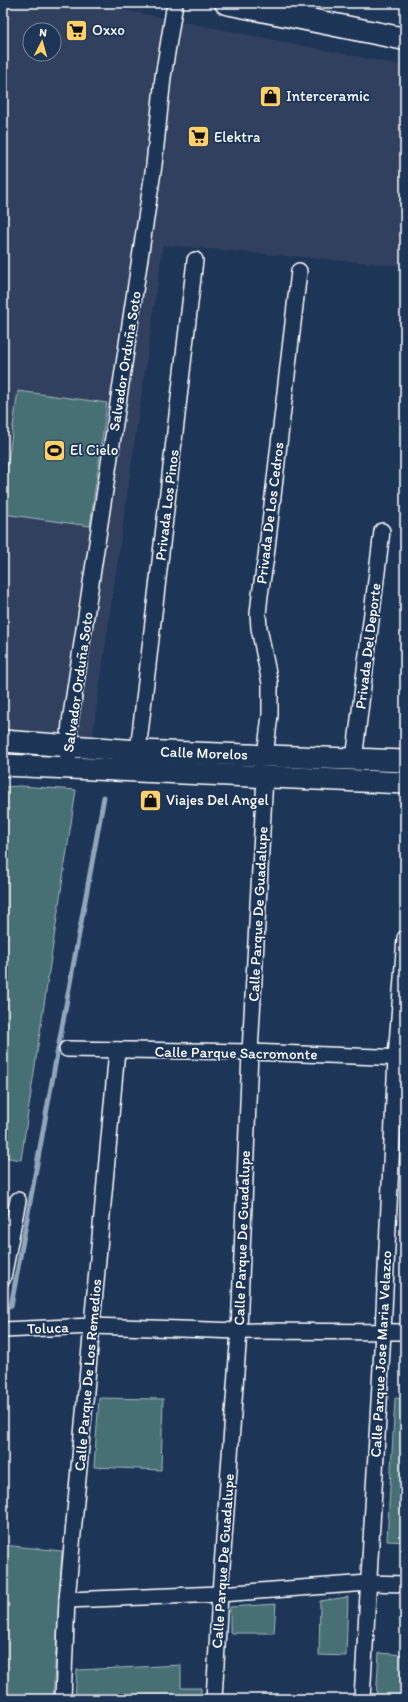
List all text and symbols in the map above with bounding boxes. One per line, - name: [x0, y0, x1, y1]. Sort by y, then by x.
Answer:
- supermarket icon: Oxxo: [63, 17, 89, 43]
- place label: Oxxo: [92, 21, 125, 39]
- north arrow: [22, 22, 62, 62]
- text: N: [39, 26, 47, 39]
- shop icon: Interceramic: [258, 83, 284, 109]
- place label: Interceramic: [286, 87, 370, 105]
- supermarket icon: Elektra: [185, 124, 211, 150]
- place label: Elektra: [214, 128, 261, 146]
- street label: Salvador Orduña Soto: [105, 290, 145, 432]
- sports icon: El Cielo: [42, 437, 68, 463]
- place label: El Cielo: [70, 441, 118, 459]
- street label: Privada De Los Cedros: [252, 441, 288, 585]
- street label: Privada Los Pinos: [151, 448, 183, 562]
- street label: Privada Del Deporte: [351, 582, 385, 710]
- street label: Salvador Orduña Soto: [59, 611, 97, 753]
- street label: Calle Morelos: [160, 742, 249, 764]
- shop icon: Viajes Del Angel: [138, 787, 164, 813]
- place label: Viajes Del Angel: [166, 791, 270, 809]
- street label: Calle Parque De Guadalupe: [244, 826, 272, 1002]
- street label: Calle Parque Sacromonte: [154, 1043, 318, 1063]
- street label: Calle Parque De Guadalupe: [230, 1150, 254, 1326]
- street label: Calle Parque Jose Maria Velazco: [367, 1250, 395, 1458]
- street label: Calle Parque De Los Remedios: [71, 1278, 105, 1472]
- street label: Toluca: [27, 1318, 69, 1338]
- street label: Calle Parque De Guadalupe: [208, 1473, 238, 1649]

